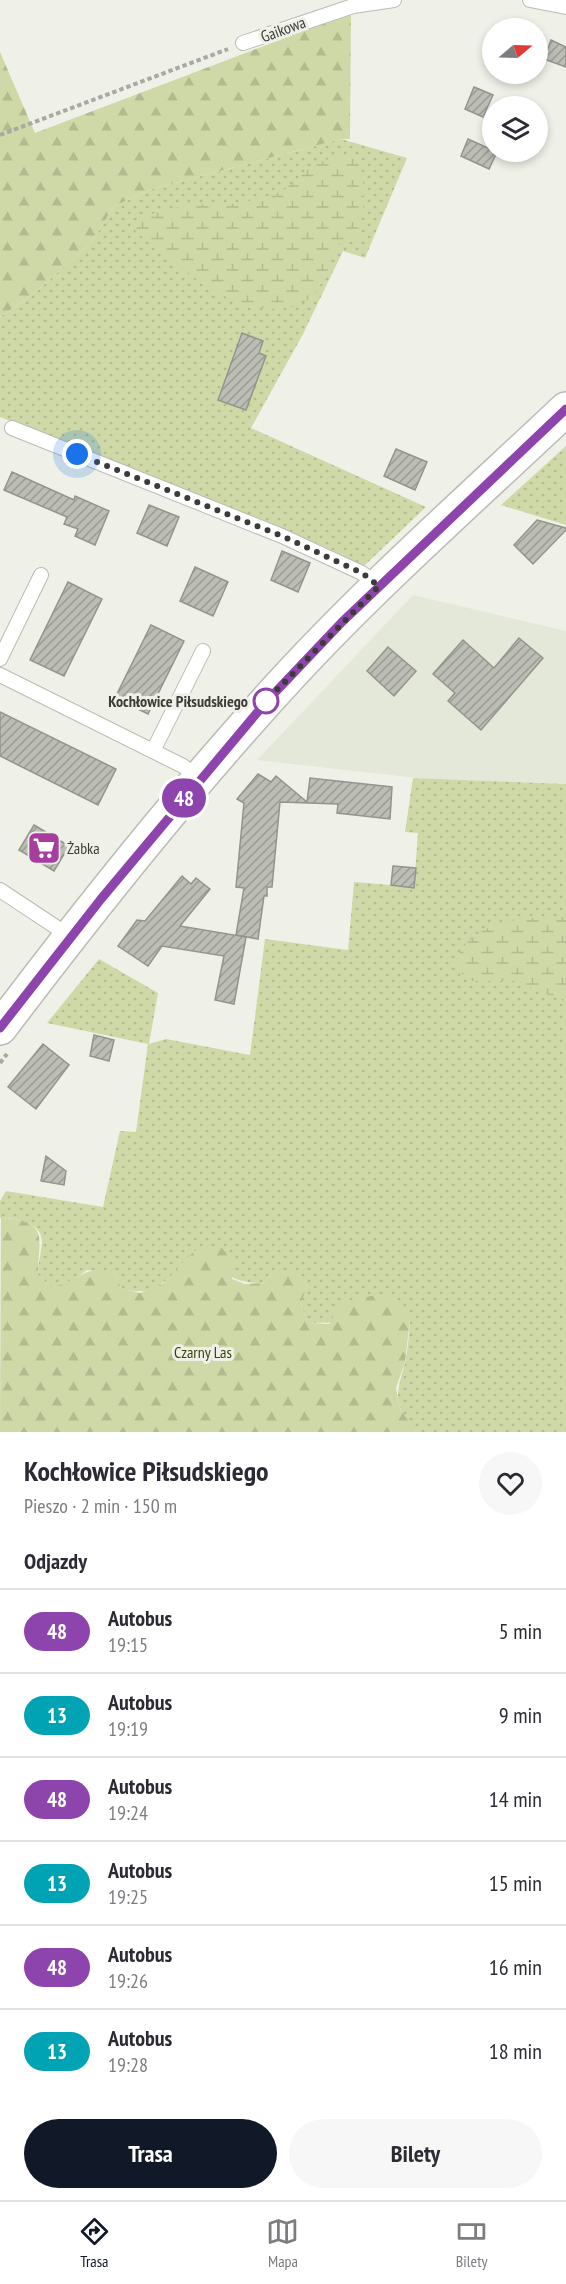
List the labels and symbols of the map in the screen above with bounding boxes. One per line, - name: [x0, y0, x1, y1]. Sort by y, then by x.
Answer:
- street label: Gaikowa: [258, 12, 308, 46]
- north arrow: [482, 18, 548, 84]
- your location: [62, 439, 92, 469]
- marker: Kochłowice Piłsudskiego: [253, 688, 279, 714]
- place label: Kochłowice Piłsudskiego: [108, 691, 248, 711]
- line badge: 48: [157, 778, 211, 818]
- supermarket icon: Żabka: [26, 830, 62, 866]
- place label: Żabka: [67, 838, 100, 858]
- park label: Czarny Las: [174, 1342, 232, 1362]

